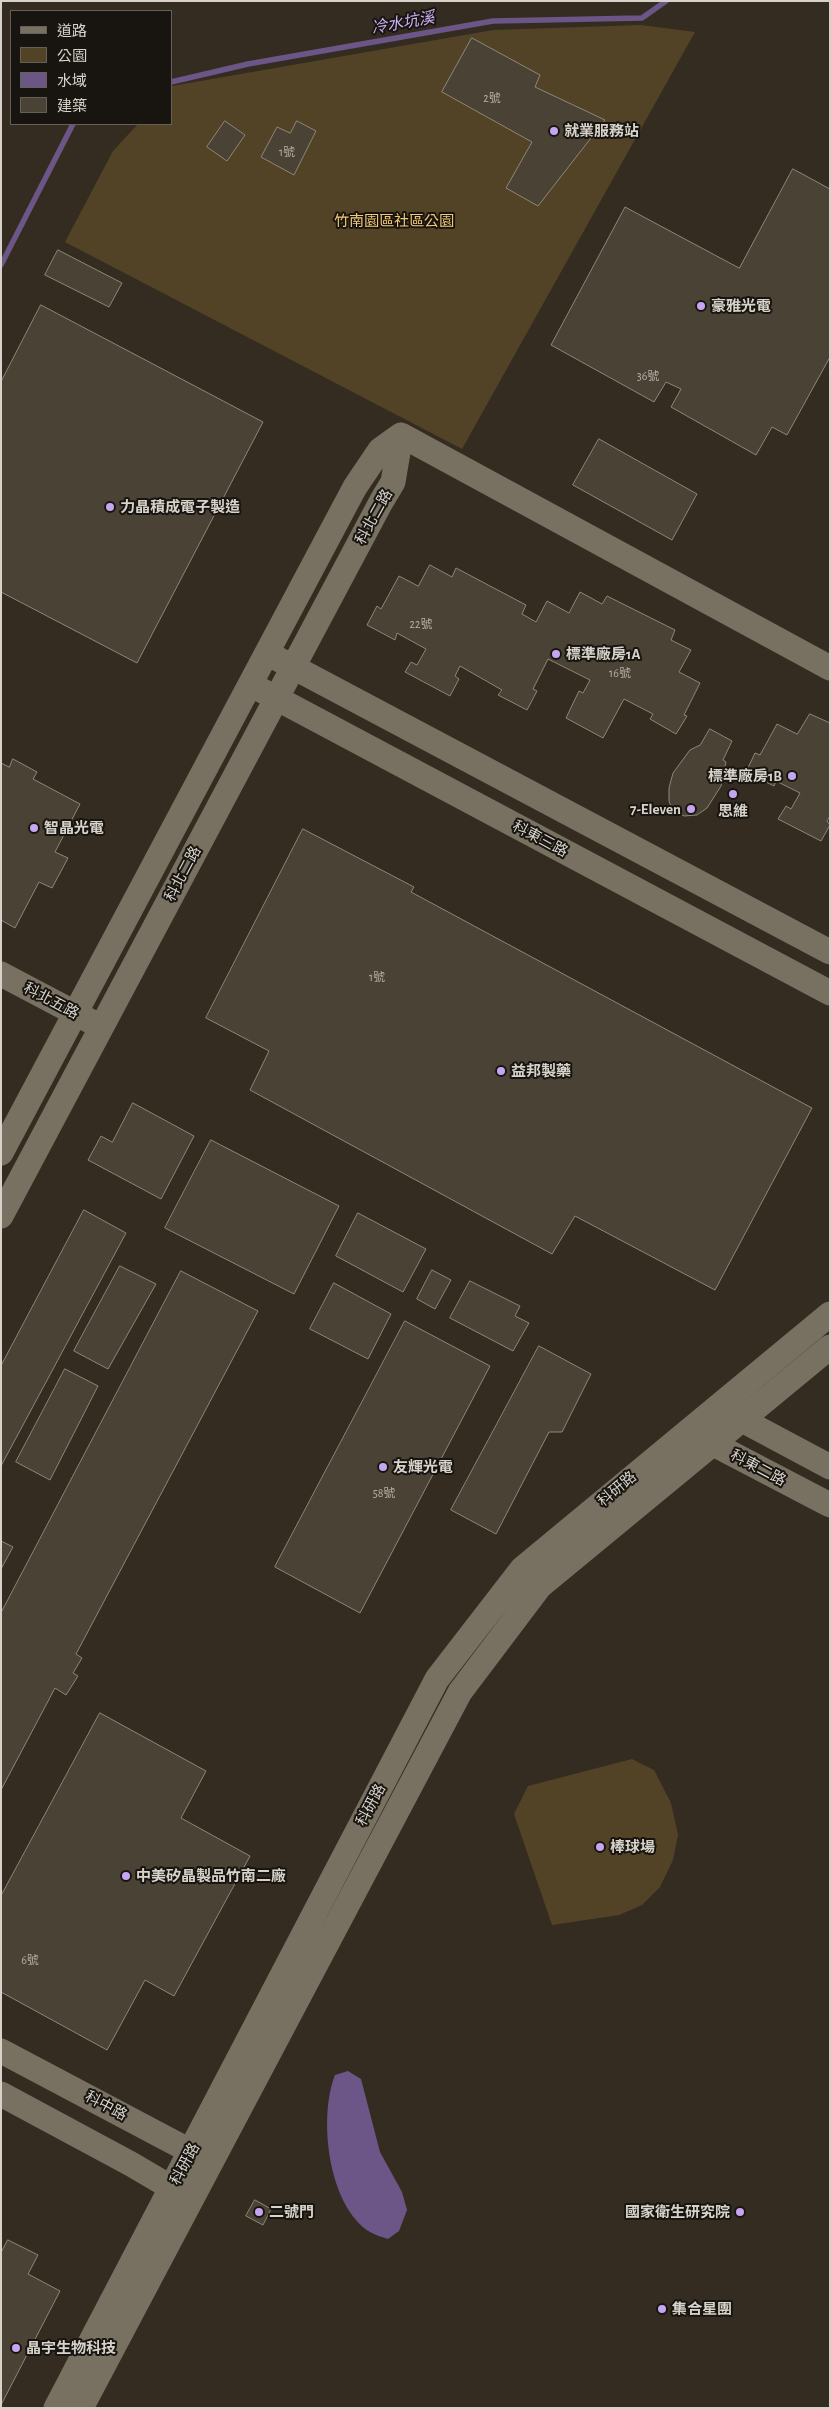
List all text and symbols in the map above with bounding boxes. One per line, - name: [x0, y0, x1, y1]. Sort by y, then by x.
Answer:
- water label: 冷水坑溪: [370, 8, 436, 38]
- legend: [10, 10, 172, 125]
- text: 道路: [57, 24, 87, 39]
- text: 公園: [57, 49, 87, 64]
- text: 水域: [57, 74, 87, 89]
- house number: 2號: [483, 91, 501, 105]
- text: 建築: [57, 99, 87, 114]
- place label: 就業服務站: [564, 122, 639, 140]
- marker: 就業服務站: [548, 125, 560, 137]
- house number: 1號: [279, 145, 295, 159]
- park label: 竹南園區社區公園: [334, 212, 454, 230]
- place label: 豪雅光電: [711, 297, 771, 315]
- marker: 豪雅光電: [695, 300, 707, 312]
- house number: 36號: [637, 369, 659, 383]
- street label: 科北二路: [352, 486, 396, 548]
- place label: 力晶積成電子製造: [120, 498, 240, 516]
- marker: 力晶積成電子製造: [104, 501, 116, 513]
- house number: 22號: [410, 617, 432, 631]
- place label: 標準廠房1A: [566, 645, 640, 663]
- marker: 標準廠房1A: [550, 648, 562, 660]
- house number: 16號: [609, 666, 631, 680]
- place label: 標準廠房1B: [708, 767, 782, 785]
- marker: 標準廠房1B: [786, 770, 798, 782]
- marker: 思維: [727, 788, 739, 800]
- place label: 7-Eleven: [630, 800, 681, 818]
- place label: 思維: [718, 802, 748, 820]
- marker: 7-Eleven: [685, 803, 697, 815]
- street label: 科東三路: [509, 817, 571, 861]
- place label: 智晶光電: [44, 819, 104, 837]
- marker: 智晶光電: [28, 822, 40, 834]
- street label: 科北二路: [161, 843, 205, 905]
- house number: 1號: [369, 970, 385, 984]
- street label: 科北五路: [20, 979, 82, 1023]
- place label: 益邦製藥: [511, 1062, 571, 1080]
- marker: 益邦製藥: [495, 1065, 507, 1077]
- street label: 科東二路: [727, 1446, 789, 1490]
- place label: 友輝光電: [393, 1458, 453, 1476]
- marker: 友輝光電: [377, 1461, 389, 1473]
- street label: 科研路: [594, 1468, 640, 1510]
- house number: 58號: [373, 1486, 395, 1500]
- street label: 科研路: [352, 1781, 390, 1829]
- place label: 棒球場: [610, 1838, 655, 1856]
- marker: 棒球場: [594, 1841, 606, 1853]
- place label: 中美矽晶製品竹南二廠: [136, 1867, 286, 1885]
- marker: 中美矽晶製品竹南二廠: [120, 1870, 132, 1882]
- house number: 6號: [21, 1953, 39, 1967]
- street label: 科中路: [82, 2087, 130, 2125]
- street label: 科研路: [166, 2140, 204, 2188]
- place label: 二號門: [269, 2203, 314, 2221]
- place label: 國家衛生研究院: [625, 2203, 730, 2221]
- marker: 二號門: [253, 2206, 265, 2218]
- marker: 國家衛生研究院: [734, 2206, 746, 2218]
- place label: 集合星團: [672, 2300, 732, 2318]
- marker: 集合星團: [656, 2303, 668, 2315]
- place label: 晶宇生物科技: [26, 2339, 116, 2357]
- marker: 晶宇生物科技: [10, 2342, 22, 2354]

